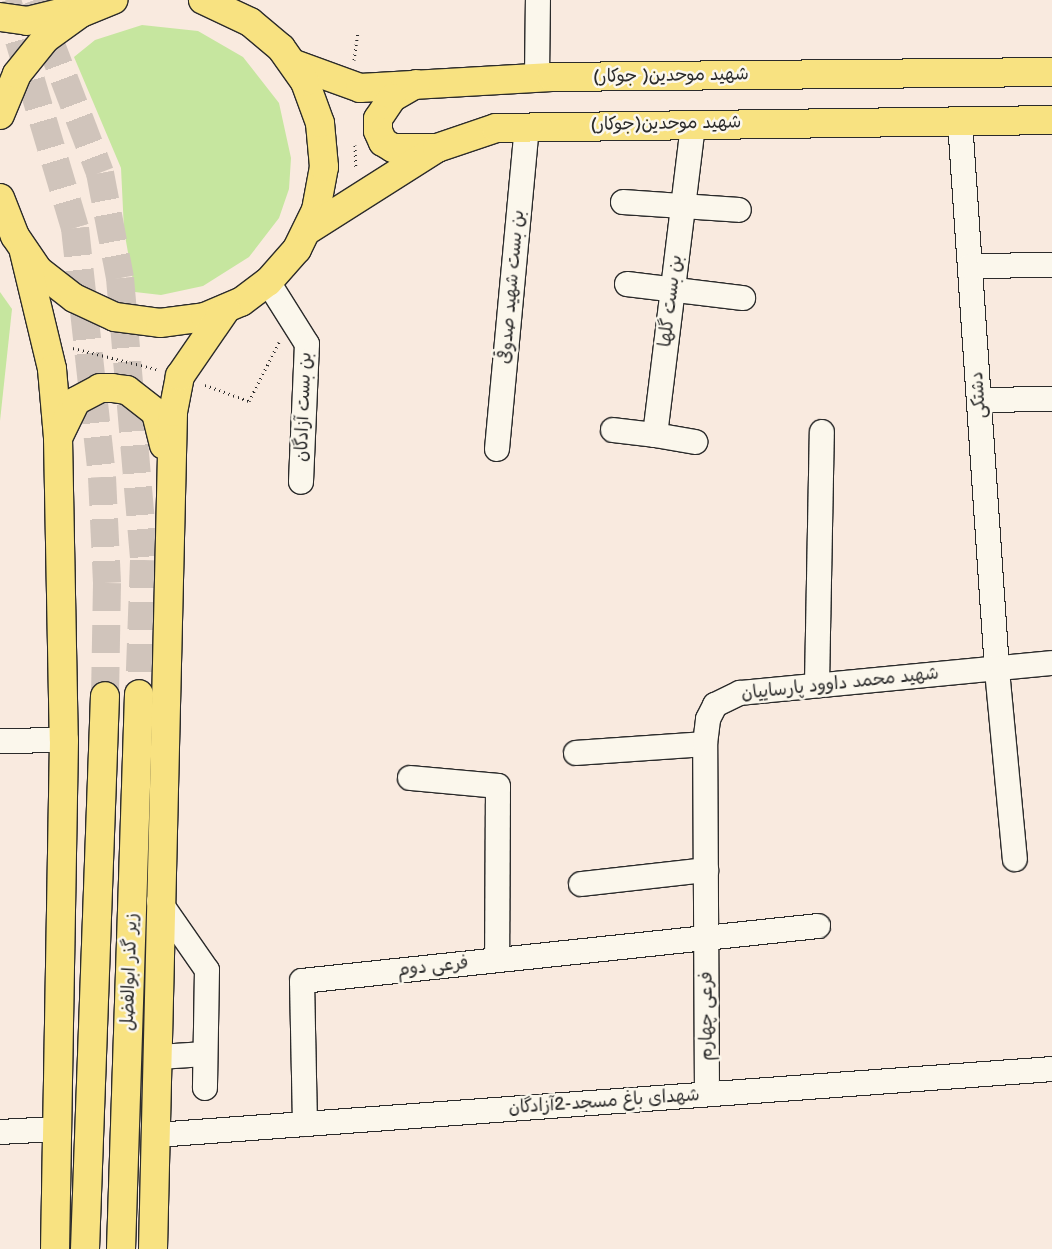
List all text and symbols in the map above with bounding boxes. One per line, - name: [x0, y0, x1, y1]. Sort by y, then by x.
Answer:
- street label: شهید موحدین( جوکار): [593, 64, 749, 88]
- street label: شهید موحدین(جوکار): [590, 112, 742, 136]
- street label: بن بست شهید صدوقی: [494, 209, 530, 365]
- street label: بن بست گلها: [655, 254, 687, 348]
- street label: بن بست آزادگان: [291, 352, 317, 462]
- street label: دشتکی: [967, 371, 991, 419]
- street label: شهید محمد داوود پارساییان: [740, 663, 940, 705]
- street label: زیر گذر ابوالفضل: [117, 913, 143, 1031]
- street label: فرعی دوم: [396, 953, 470, 981]
- street label: فرعی چهارم: [696, 971, 718, 1061]
- street label: شهدای‌ باغ مسجد-2آزادگان: [508, 1085, 700, 1119]

